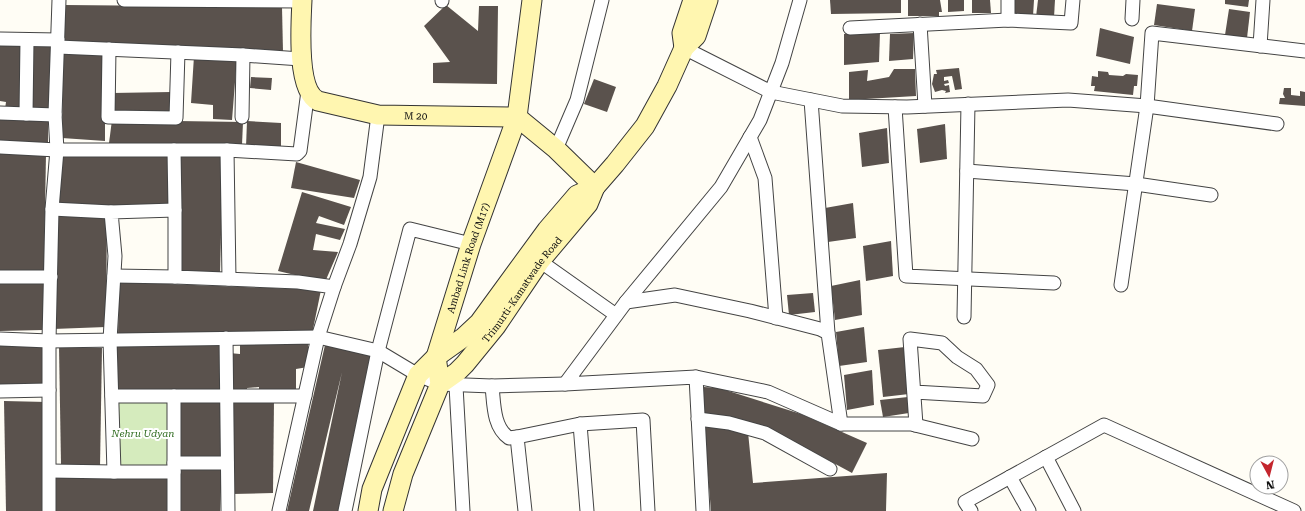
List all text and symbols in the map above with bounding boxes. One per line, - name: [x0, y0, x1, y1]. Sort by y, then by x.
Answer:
- street label: M 20: [404, 110, 428, 121]
- street label: Ambad Link Road (M17): [444, 201, 491, 314]
- street label: Trimurti-Kamatwade Road: [480, 234, 564, 344]
- park label: Nehru Udyan: [111, 428, 174, 439]
- north arrow: [1249, 455, 1289, 495]
- text: N: [1265, 477, 1275, 491]

